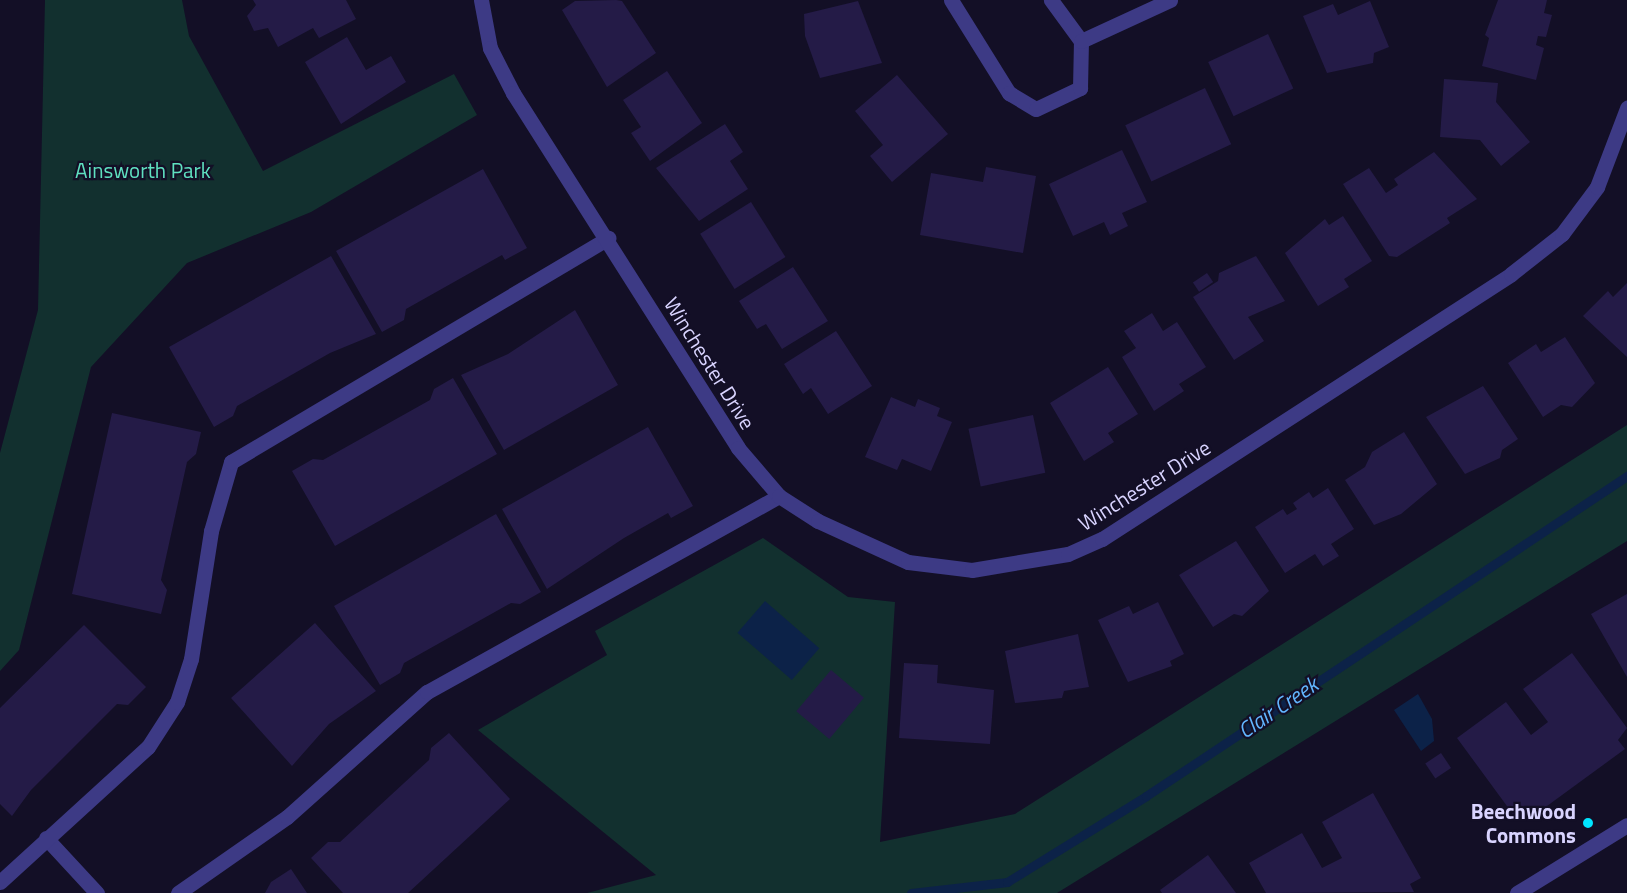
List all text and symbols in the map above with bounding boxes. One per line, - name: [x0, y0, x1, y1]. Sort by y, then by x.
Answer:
- park label: Ainsworth Park: [75, 157, 211, 183]
- street label: Winchester Drive: [659, 292, 761, 434]
- street label: Winchester Drive: [1073, 434, 1215, 536]
- water label: Clair Creek: [1233, 672, 1323, 744]
- place label: Beechwood Commons: [1471, 798, 1576, 848]
- marker: Beechwood Commons: [1581, 816, 1595, 830]

